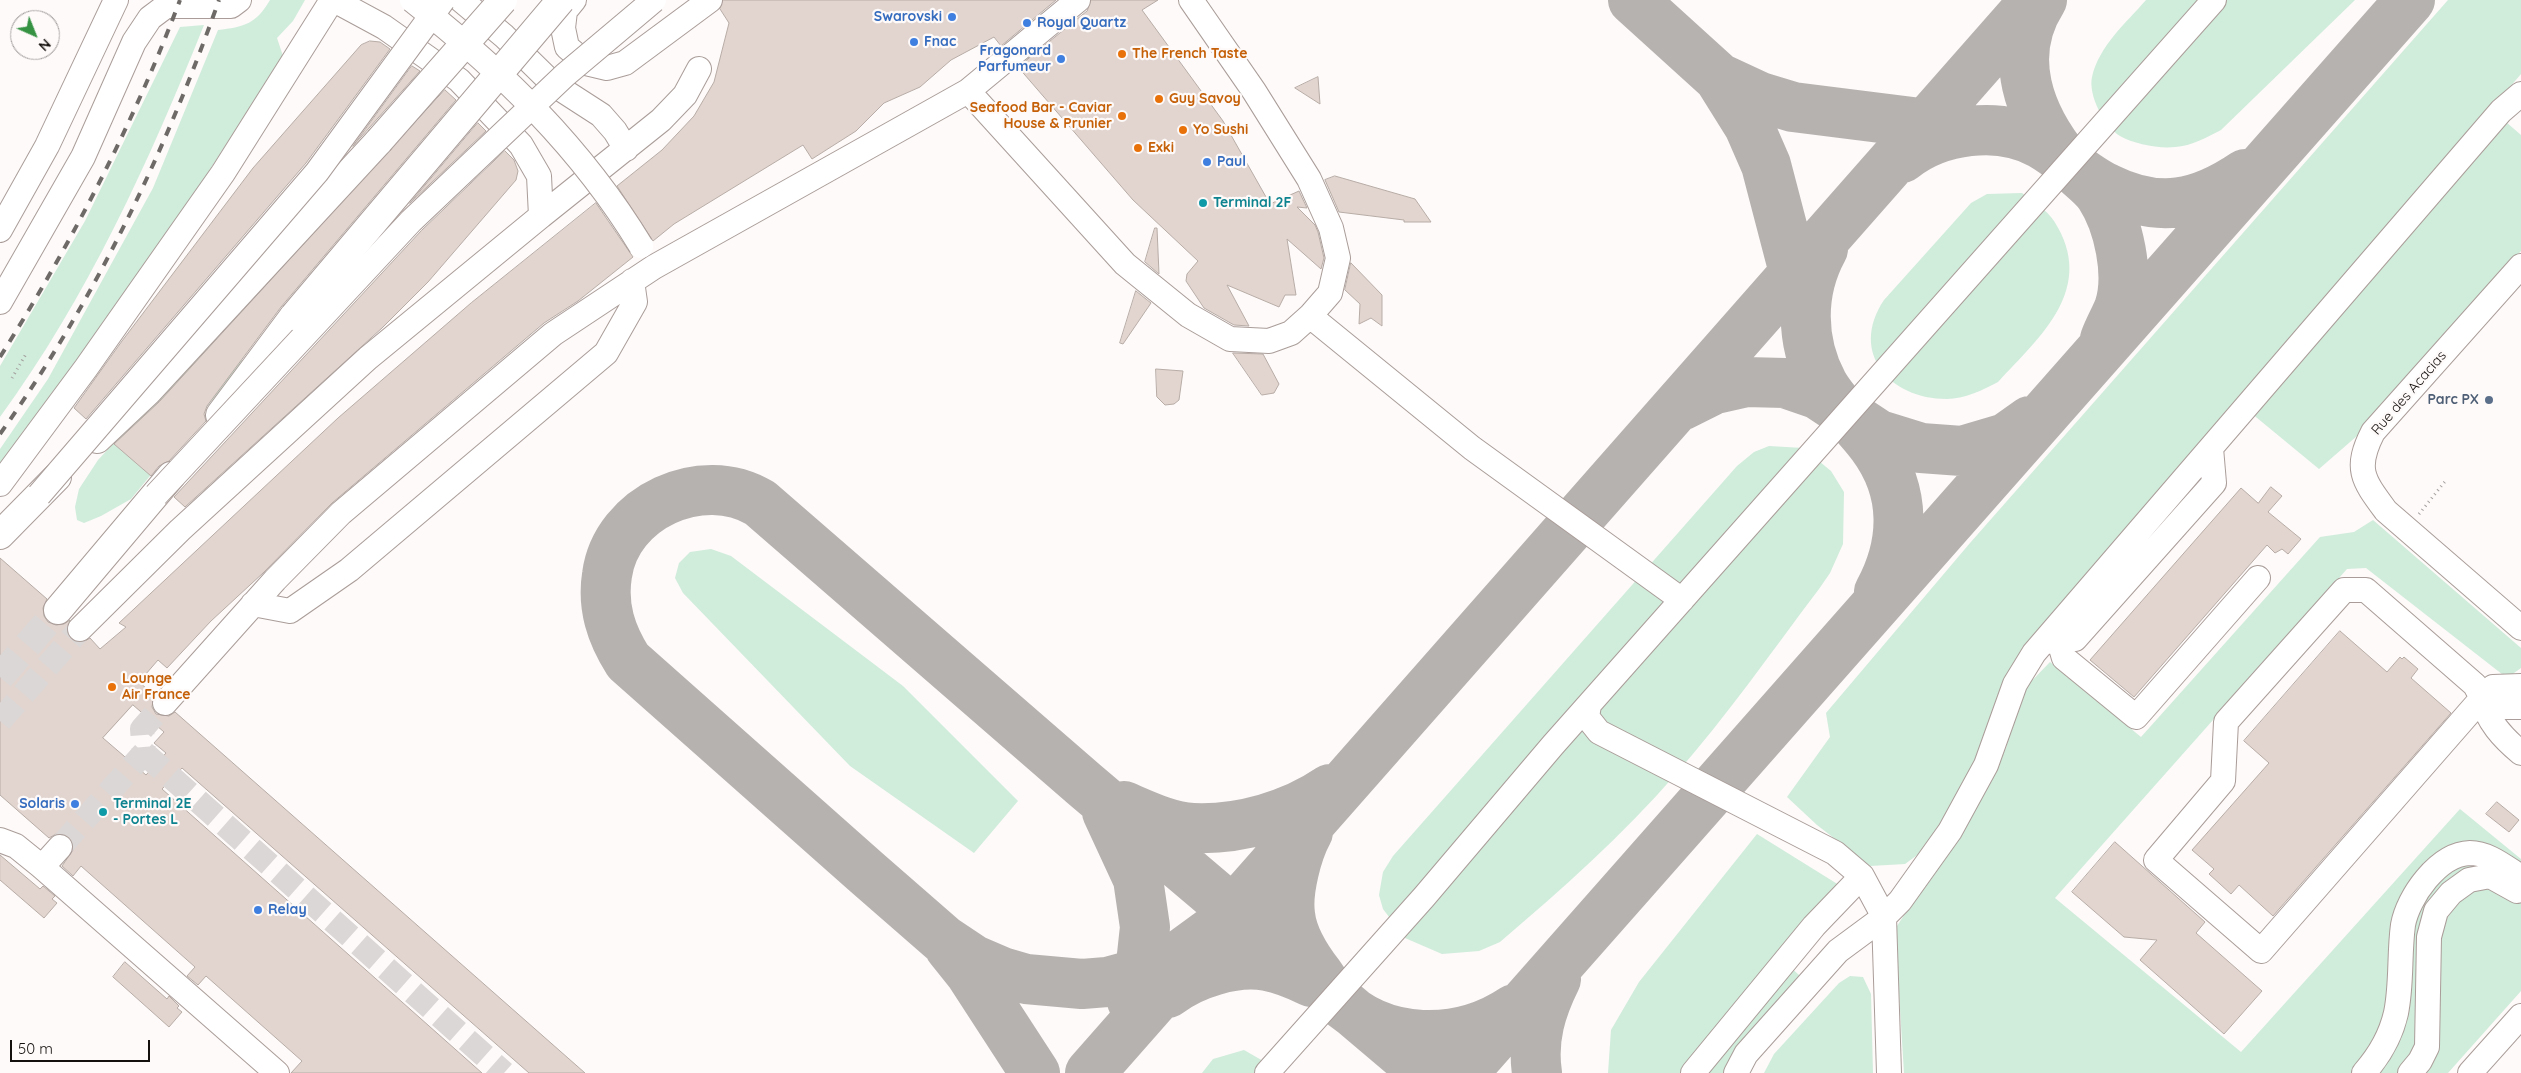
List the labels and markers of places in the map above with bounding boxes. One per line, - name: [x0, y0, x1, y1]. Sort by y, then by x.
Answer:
- place label: Swarovski: [874, 9, 942, 25]
- marker: Swarovski: [946, 11, 958, 23]
- place label: Royal Quartz: [1037, 15, 1126, 31]
- marker: Royal Quartz: [1021, 17, 1033, 29]
- place label: Fnac: [924, 34, 956, 50]
- marker: Fnac: [908, 36, 920, 48]
- place label: Fragonard Parfumeur: [978, 43, 1051, 75]
- place label: The French Taste: [1132, 46, 1247, 62]
- marker: The French Taste: [1116, 48, 1128, 60]
- marker: Fragonard Parfumeur: [1055, 53, 1067, 65]
- place label: Guy Savoy: [1169, 91, 1241, 107]
- marker: Guy Savoy: [1153, 93, 1165, 105]
- place label: Seafood Bar - Caviar House & Prunier: [970, 100, 1112, 132]
- marker: Seafood Bar - Caviar House & Prunier: [1116, 110, 1128, 122]
- place label: Yo Sushi: [1193, 122, 1248, 138]
- marker: Yo Sushi: [1177, 124, 1189, 136]
- place label: Exki: [1148, 140, 1174, 156]
- marker: Exki: [1132, 142, 1144, 154]
- place label: Paul: [1217, 154, 1246, 170]
- marker: Paul: [1201, 156, 1213, 168]
- place label: Terminal 2F: [1213, 195, 1291, 211]
- marker: Terminal 2F: [1197, 197, 1209, 209]
- place label: Parc PX: [2427, 392, 2479, 408]
- marker: Parc PX: [2483, 394, 2495, 406]
- place label: Lounge Air France: [122, 671, 191, 704]
- marker: Lounge Air France: [106, 681, 118, 693]
- place label: Solaris: [19, 796, 65, 812]
- place label: Terminal 2E - Portes L: [113, 796, 191, 829]
- marker: Solaris: [69, 798, 81, 810]
- marker: Terminal 2E - Portes L: [97, 806, 109, 818]
- place label: Relay: [268, 902, 307, 918]
- marker: Relay: [252, 904, 264, 916]

